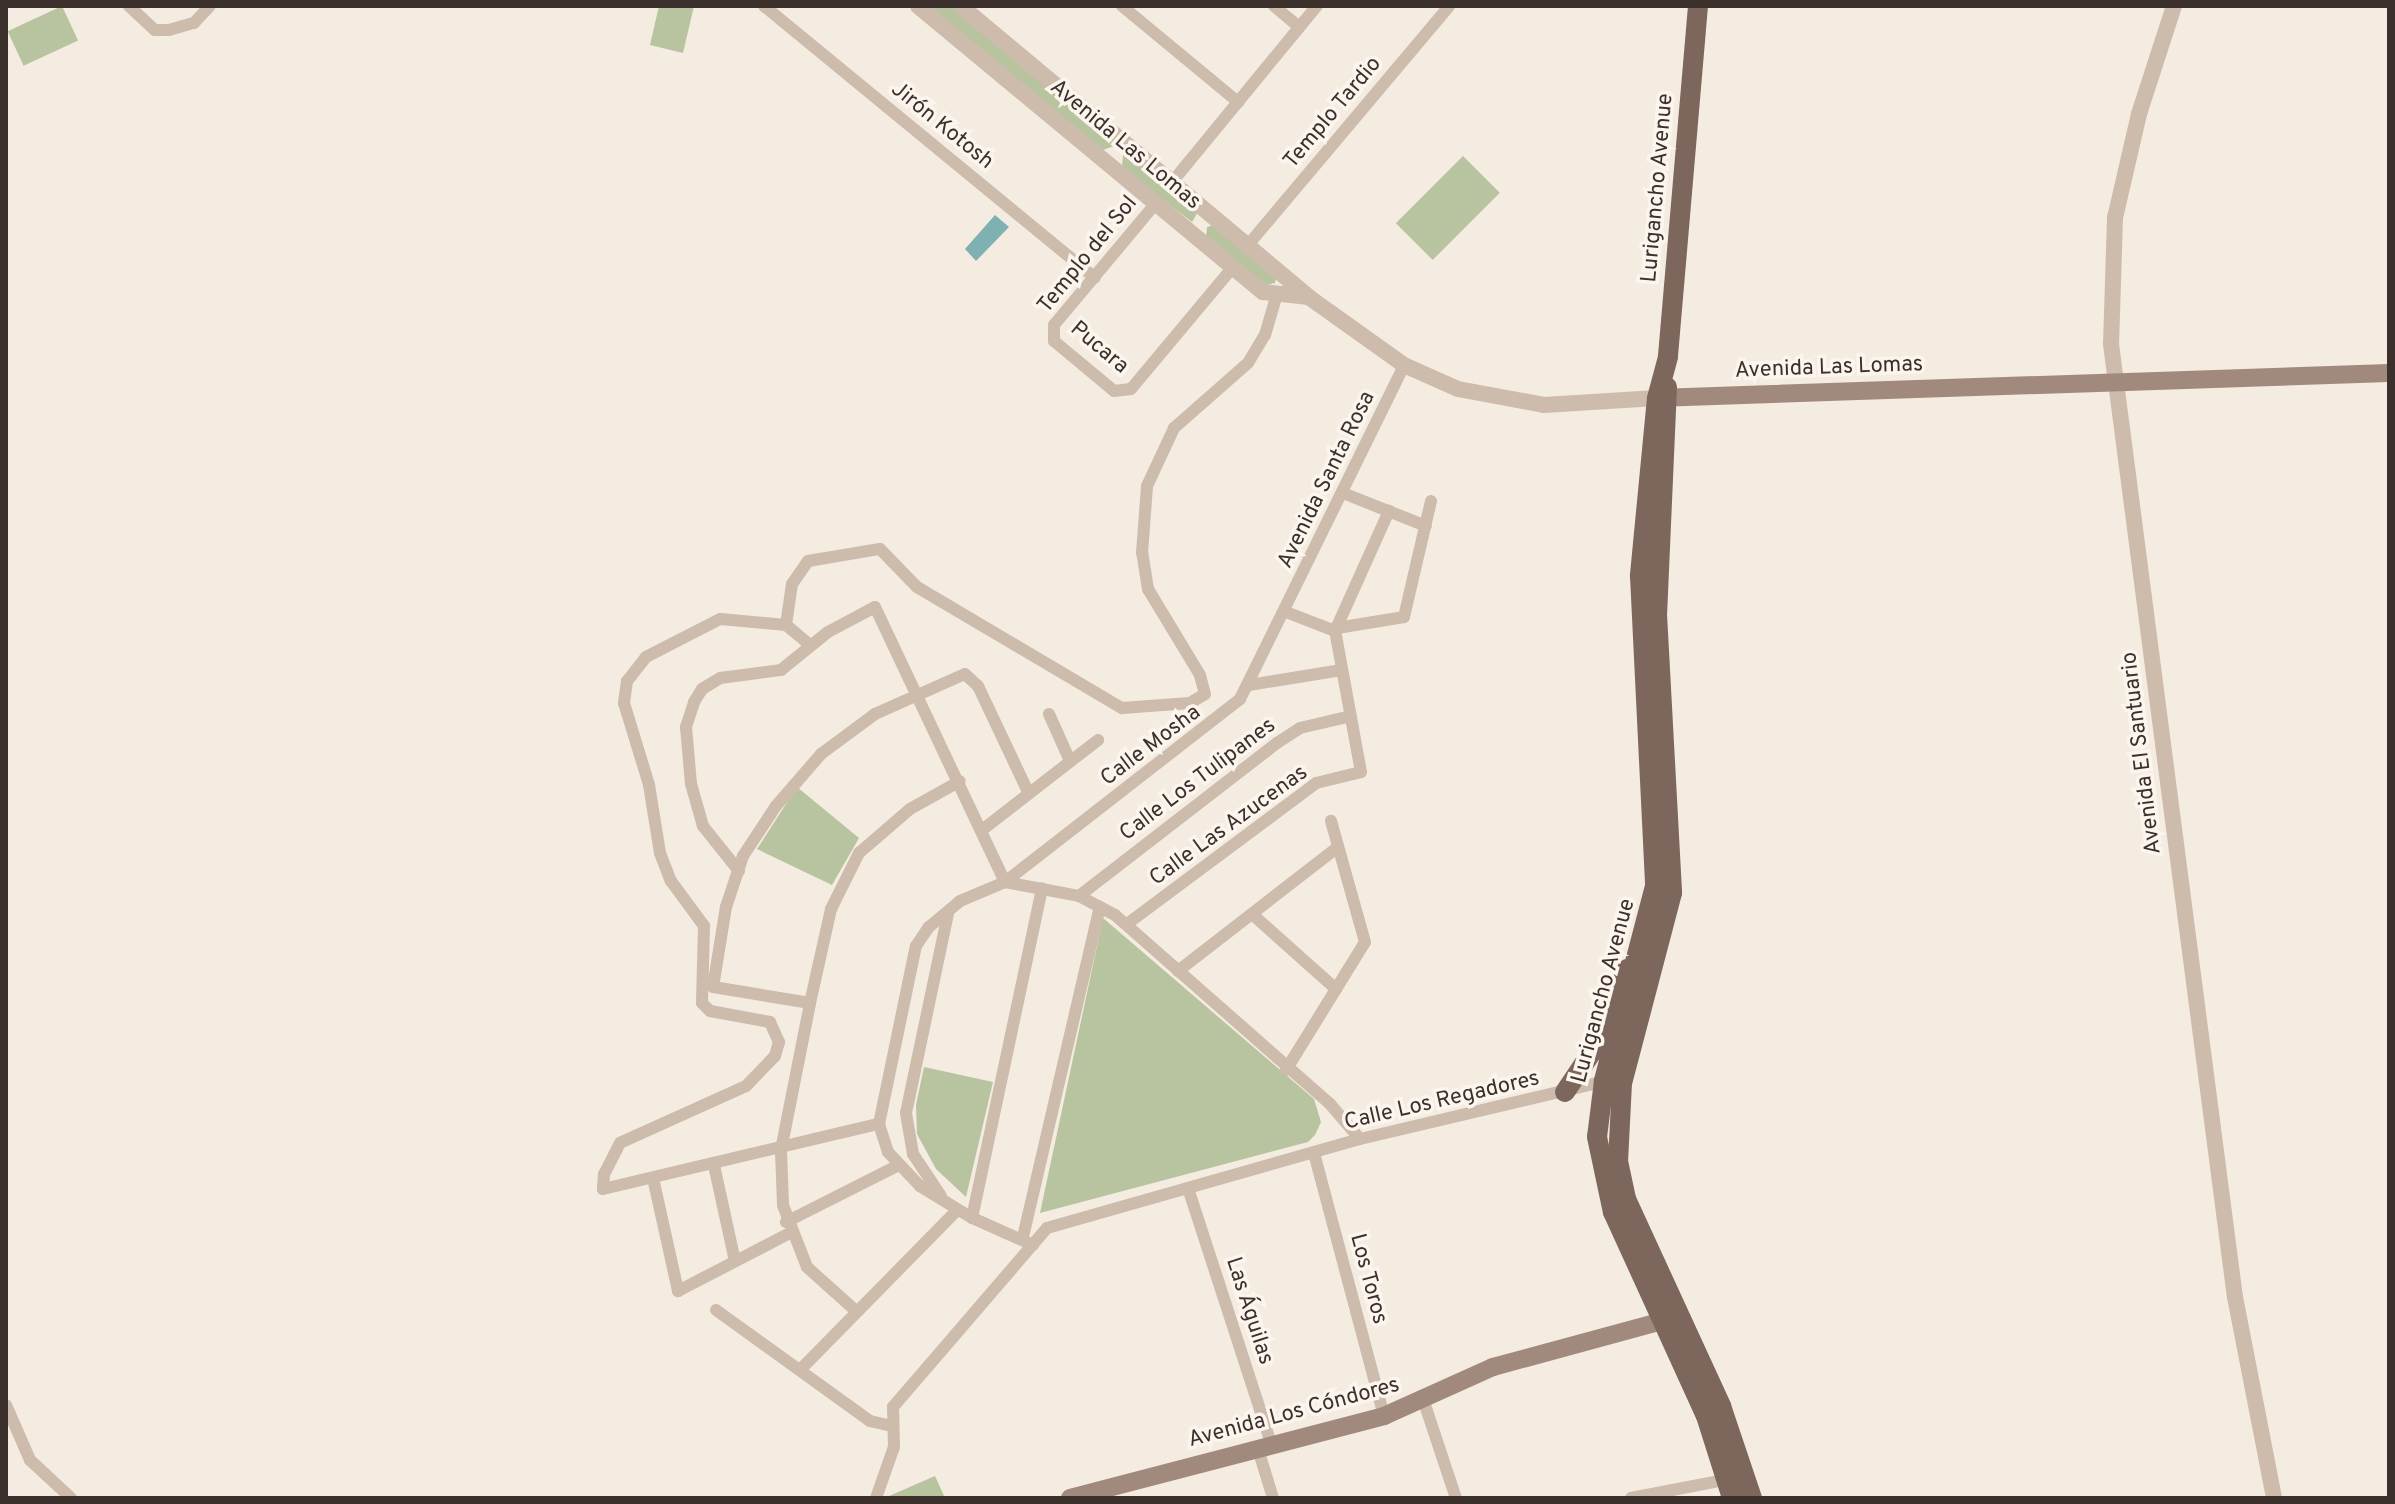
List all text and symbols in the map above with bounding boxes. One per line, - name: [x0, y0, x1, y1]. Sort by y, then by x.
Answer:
- street label: Templo Tardio: [1278, 51, 1388, 175]
- street label: Avenida Las Lomas: [1044, 74, 1206, 216]
- street label: Jirón Kotosh: [885, 77, 999, 175]
- street label: Lurigancho Avenue: [1637, 92, 1679, 284]
- street label: Templo del Sol: [1033, 191, 1143, 319]
- street label: Pucara: [1064, 316, 1134, 380]
- street label: Avenida Las Lomas: [1734, 352, 1924, 384]
- street label: Avenida Santa Rosa: [1273, 387, 1381, 573]
- street label: Avenida El Santuario: [2116, 650, 2168, 856]
- street label: Calle Mosha: [1096, 700, 1206, 792]
- street label: Calle Los Tulipanes: [1115, 713, 1281, 847]
- street label: Calle Las Azucenas: [1145, 760, 1313, 892]
- street label: Lurigancho Avenue: [1567, 895, 1641, 1087]
- street label: Calle Los Regadores: [1342, 1066, 1542, 1136]
- street label: Los Toros: [1343, 1231, 1393, 1327]
- street label: Las Águilas: [1219, 1254, 1279, 1368]
- street label: Avenida Los Cóndores: [1185, 1372, 1403, 1454]

